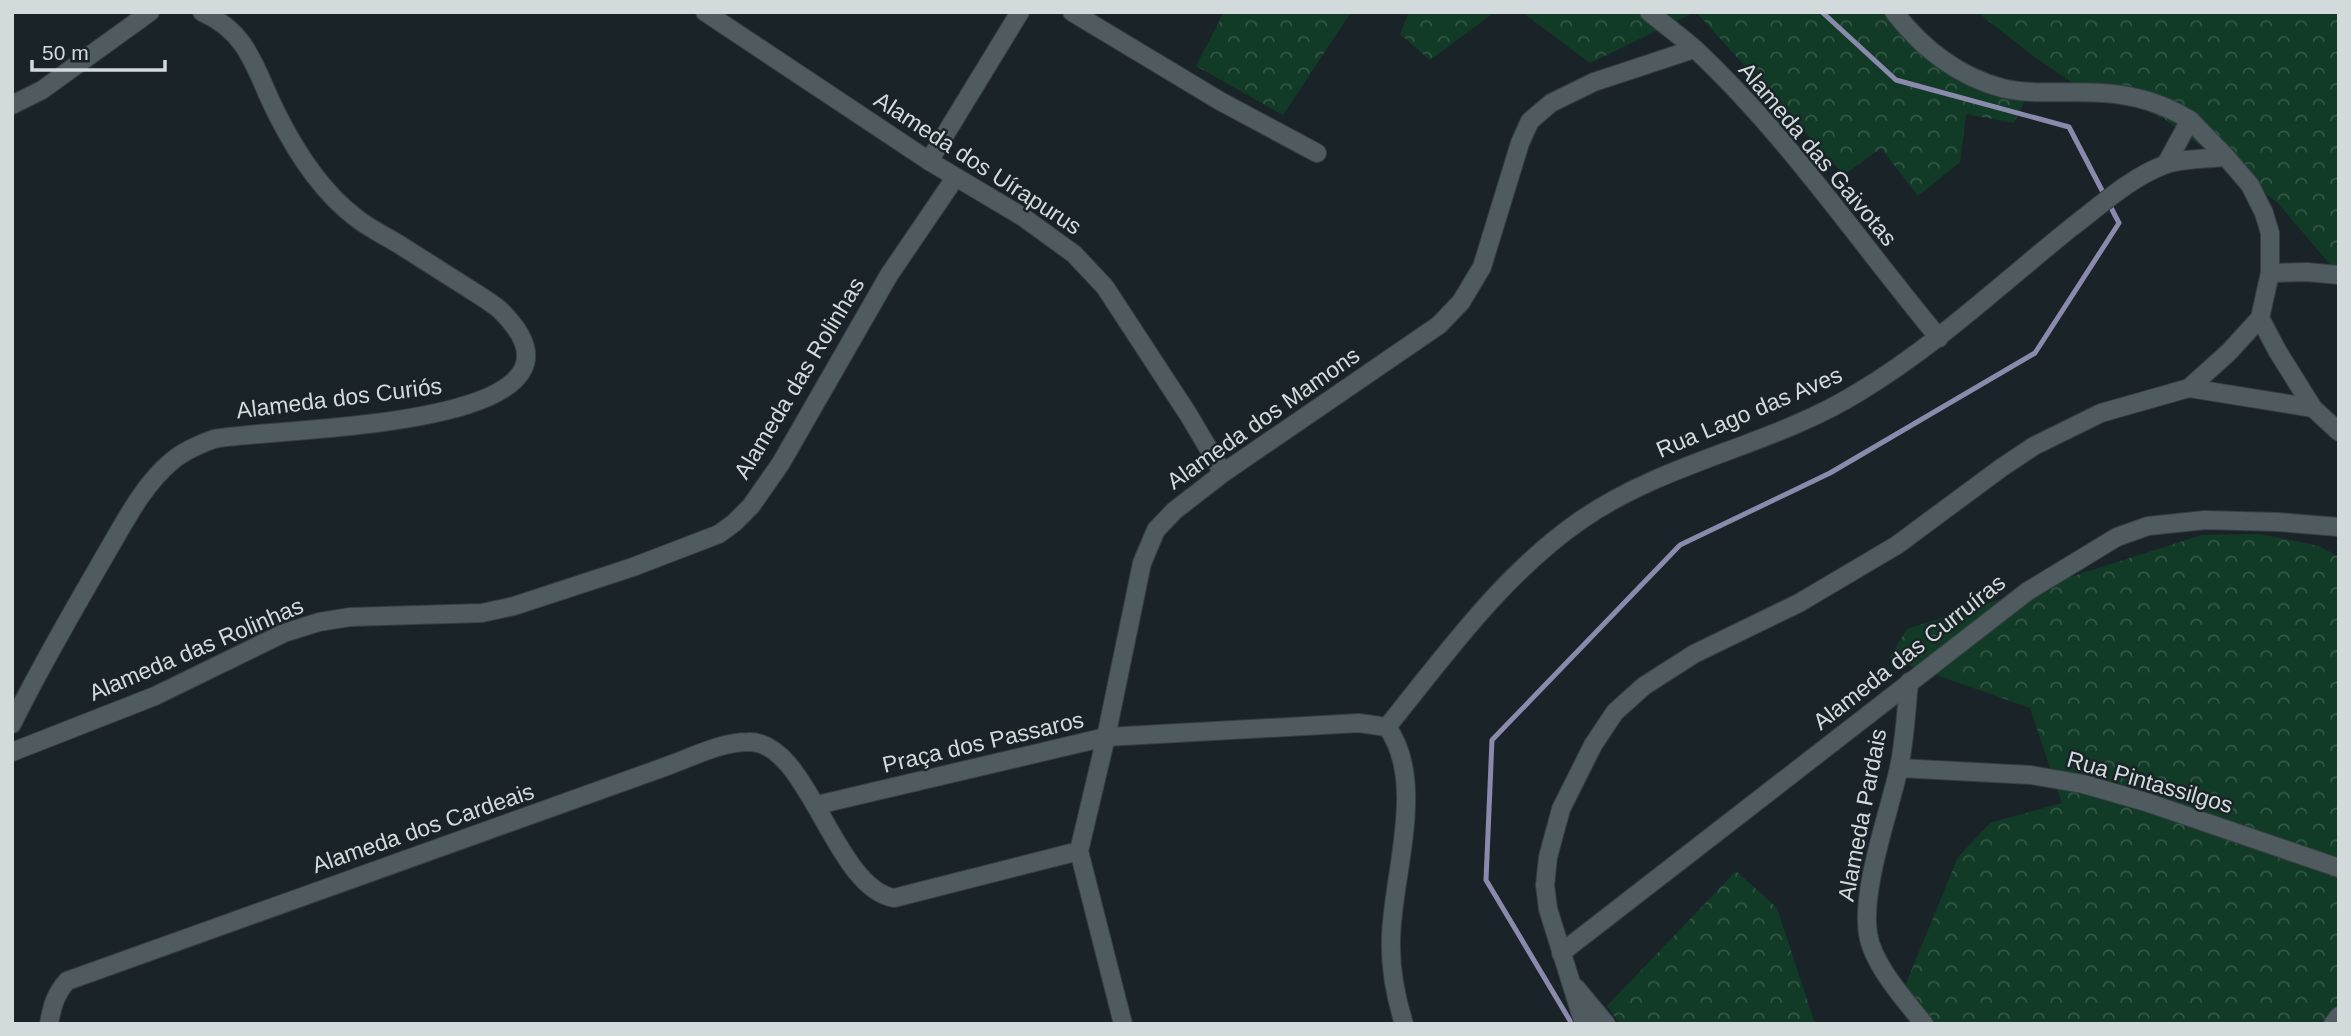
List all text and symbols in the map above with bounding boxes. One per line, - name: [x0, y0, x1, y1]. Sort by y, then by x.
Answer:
- scale bar: [32, 28, 164, 72]
- text: 50 m: [42, 41, 89, 64]
- street label: Alameda das Gaivotas: [1734, 57, 1902, 251]
- street label: Alameda dos Uírapurus: [870, 86, 1086, 240]
- street label: Alameda das Rolinhas: [729, 273, 869, 483]
- street label: Alameda dos Mamons: [1162, 342, 1364, 494]
- street label: Rua Lago das Aves: [1652, 361, 1846, 463]
- street label: Alameda dos Curiós: [235, 372, 443, 424]
- street label: Alameda das Curruíras: [1808, 569, 2010, 735]
- street label: Alameda das Rolinhas: [85, 592, 307, 706]
- street label: Praça dos Passaros: [880, 706, 1086, 778]
- street label: Alameda Pardais: [1833, 727, 1891, 903]
- street label: Rua Pintassilgos: [2064, 746, 2236, 818]
- street label: Alameda dos Cardeais: [309, 778, 537, 878]

